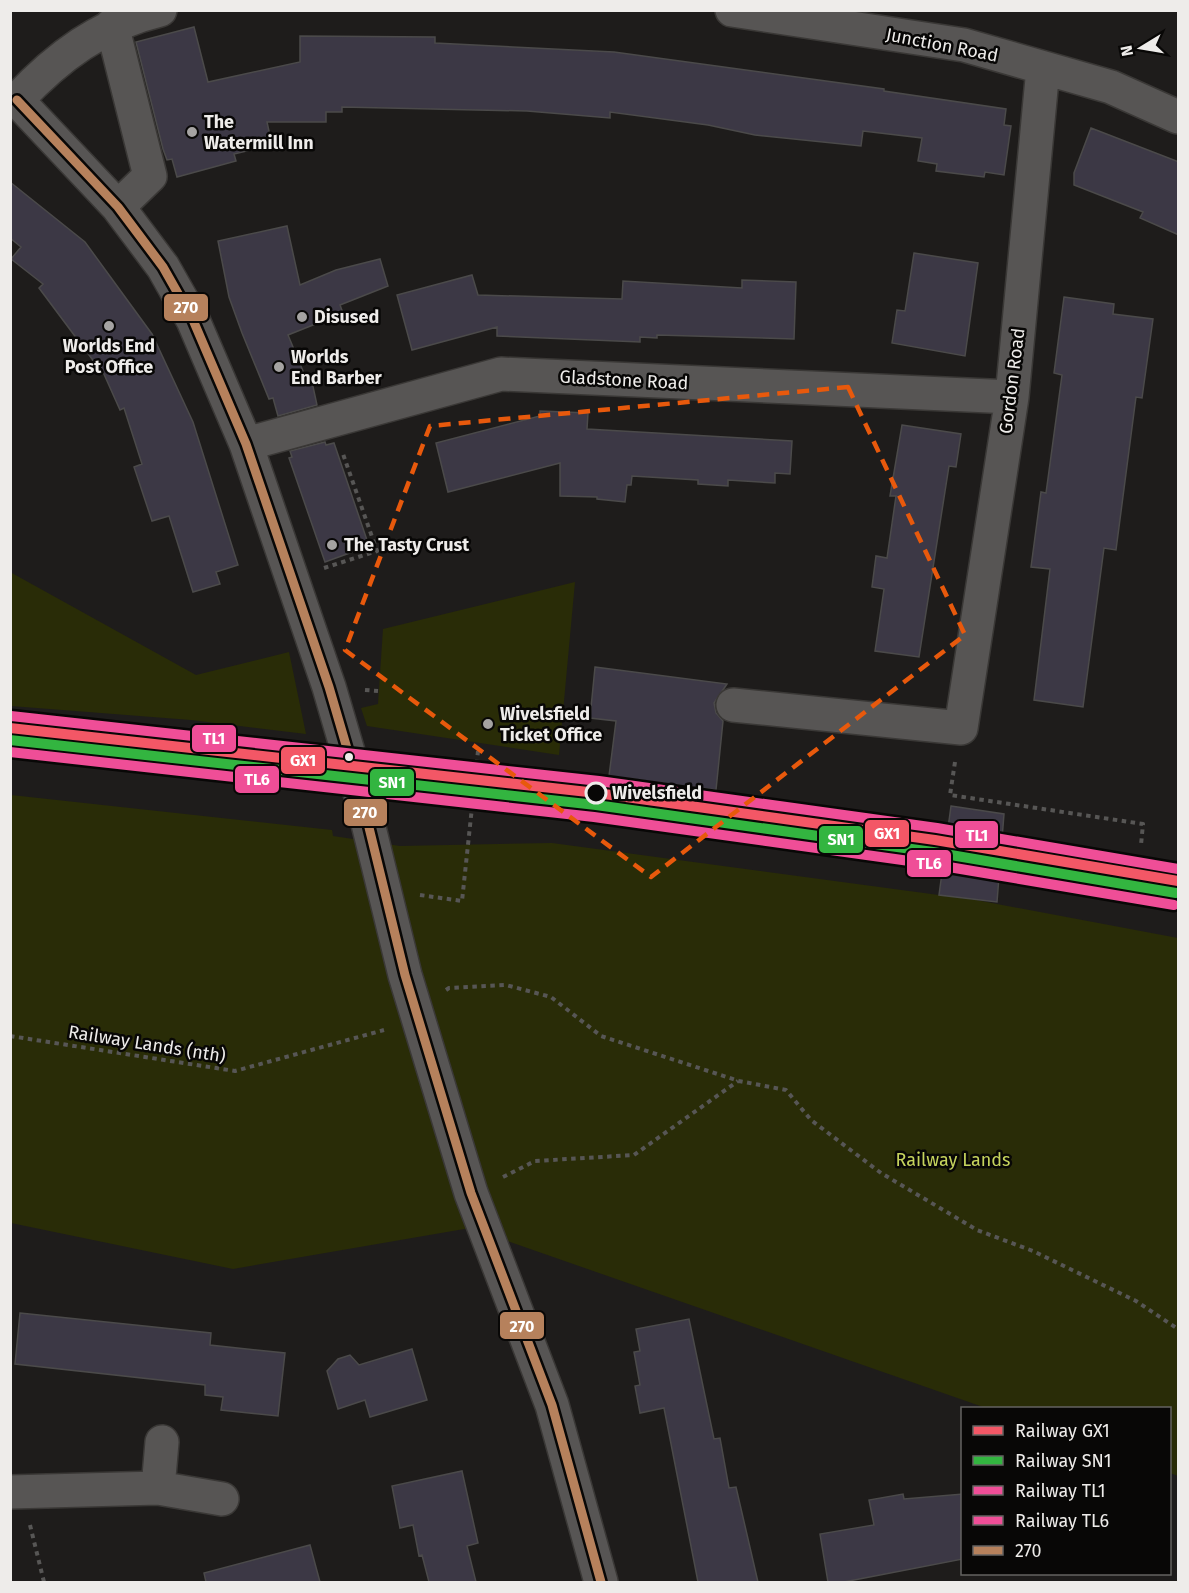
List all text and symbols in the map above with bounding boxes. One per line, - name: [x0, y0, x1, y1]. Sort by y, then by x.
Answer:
- north arrow: [1111, 18, 1171, 78]
- street label: Junction Road: [884, 23, 1000, 67]
- text: N: [1116, 44, 1137, 58]
- place label: The Watermill Inn: [204, 111, 314, 154]
- marker: The Watermill Inn: [185, 125, 199, 139]
- line badge: 270: [163, 293, 209, 322]
- text: 270: [174, 298, 198, 317]
- place label: Disused: [314, 306, 379, 328]
- marker: Disused: [295, 310, 309, 324]
- marker: Worlds End Post Office: [102, 319, 116, 333]
- street label: Gordon Road: [995, 327, 1029, 435]
- place label: Worlds End Post Office: [63, 335, 155, 378]
- place label: Worlds End Barber: [291, 346, 383, 389]
- marker: Worlds End Barber: [272, 360, 286, 374]
- street label: Gladstone Road: [559, 366, 689, 394]
- place label: The Tasty Crust: [344, 534, 470, 556]
- marker: The Tasty Crust: [325, 538, 339, 552]
- place label: Wivelsfield Ticket Office: [500, 703, 602, 746]
- marker: Wivelsfield Ticket Office: [481, 717, 495, 731]
- line badge: TL1: [191, 724, 237, 753]
- text: TL1: [203, 729, 225, 748]
- line badge: GX1: [280, 746, 326, 775]
- text: GX1: [290, 751, 316, 770]
- unlabelled marker: [343, 751, 355, 763]
- line badge: TL6: [234, 765, 280, 794]
- line badge: SN1: [369, 768, 415, 797]
- text: TL6: [244, 770, 270, 789]
- text: SN1: [378, 773, 406, 792]
- marker: Wivelsfield: [585, 782, 607, 804]
- place label: Wivelsfield: [612, 782, 702, 804]
- line badge: 270: [343, 798, 388, 827]
- text: 270: [353, 803, 377, 822]
- line badge: GX1: [864, 819, 910, 848]
- line badge: TL1: [954, 820, 999, 849]
- text: GX1: [874, 824, 900, 843]
- line badge: SN1: [818, 825, 864, 854]
- text: TL1: [966, 826, 988, 845]
- text: SN1: [827, 830, 855, 849]
- line badge: TL6: [906, 849, 952, 878]
- text: TL6: [916, 854, 942, 873]
- street label: Railway Lands (nth): [67, 1021, 227, 1067]
- park label: Railway Lands: [896, 1149, 1010, 1171]
- line badge: 270: [499, 1311, 545, 1340]
- text: 270: [510, 1317, 534, 1336]
- legend: [961, 1407, 1171, 1575]
- text: Railway GX1: [1015, 1420, 1110, 1442]
- text: Railway SN1: [1015, 1450, 1112, 1472]
- text: Railway TL1: [1015, 1480, 1106, 1502]
- text: Railway TL6: [1015, 1510, 1109, 1532]
- text: 270: [1015, 1540, 1042, 1562]

